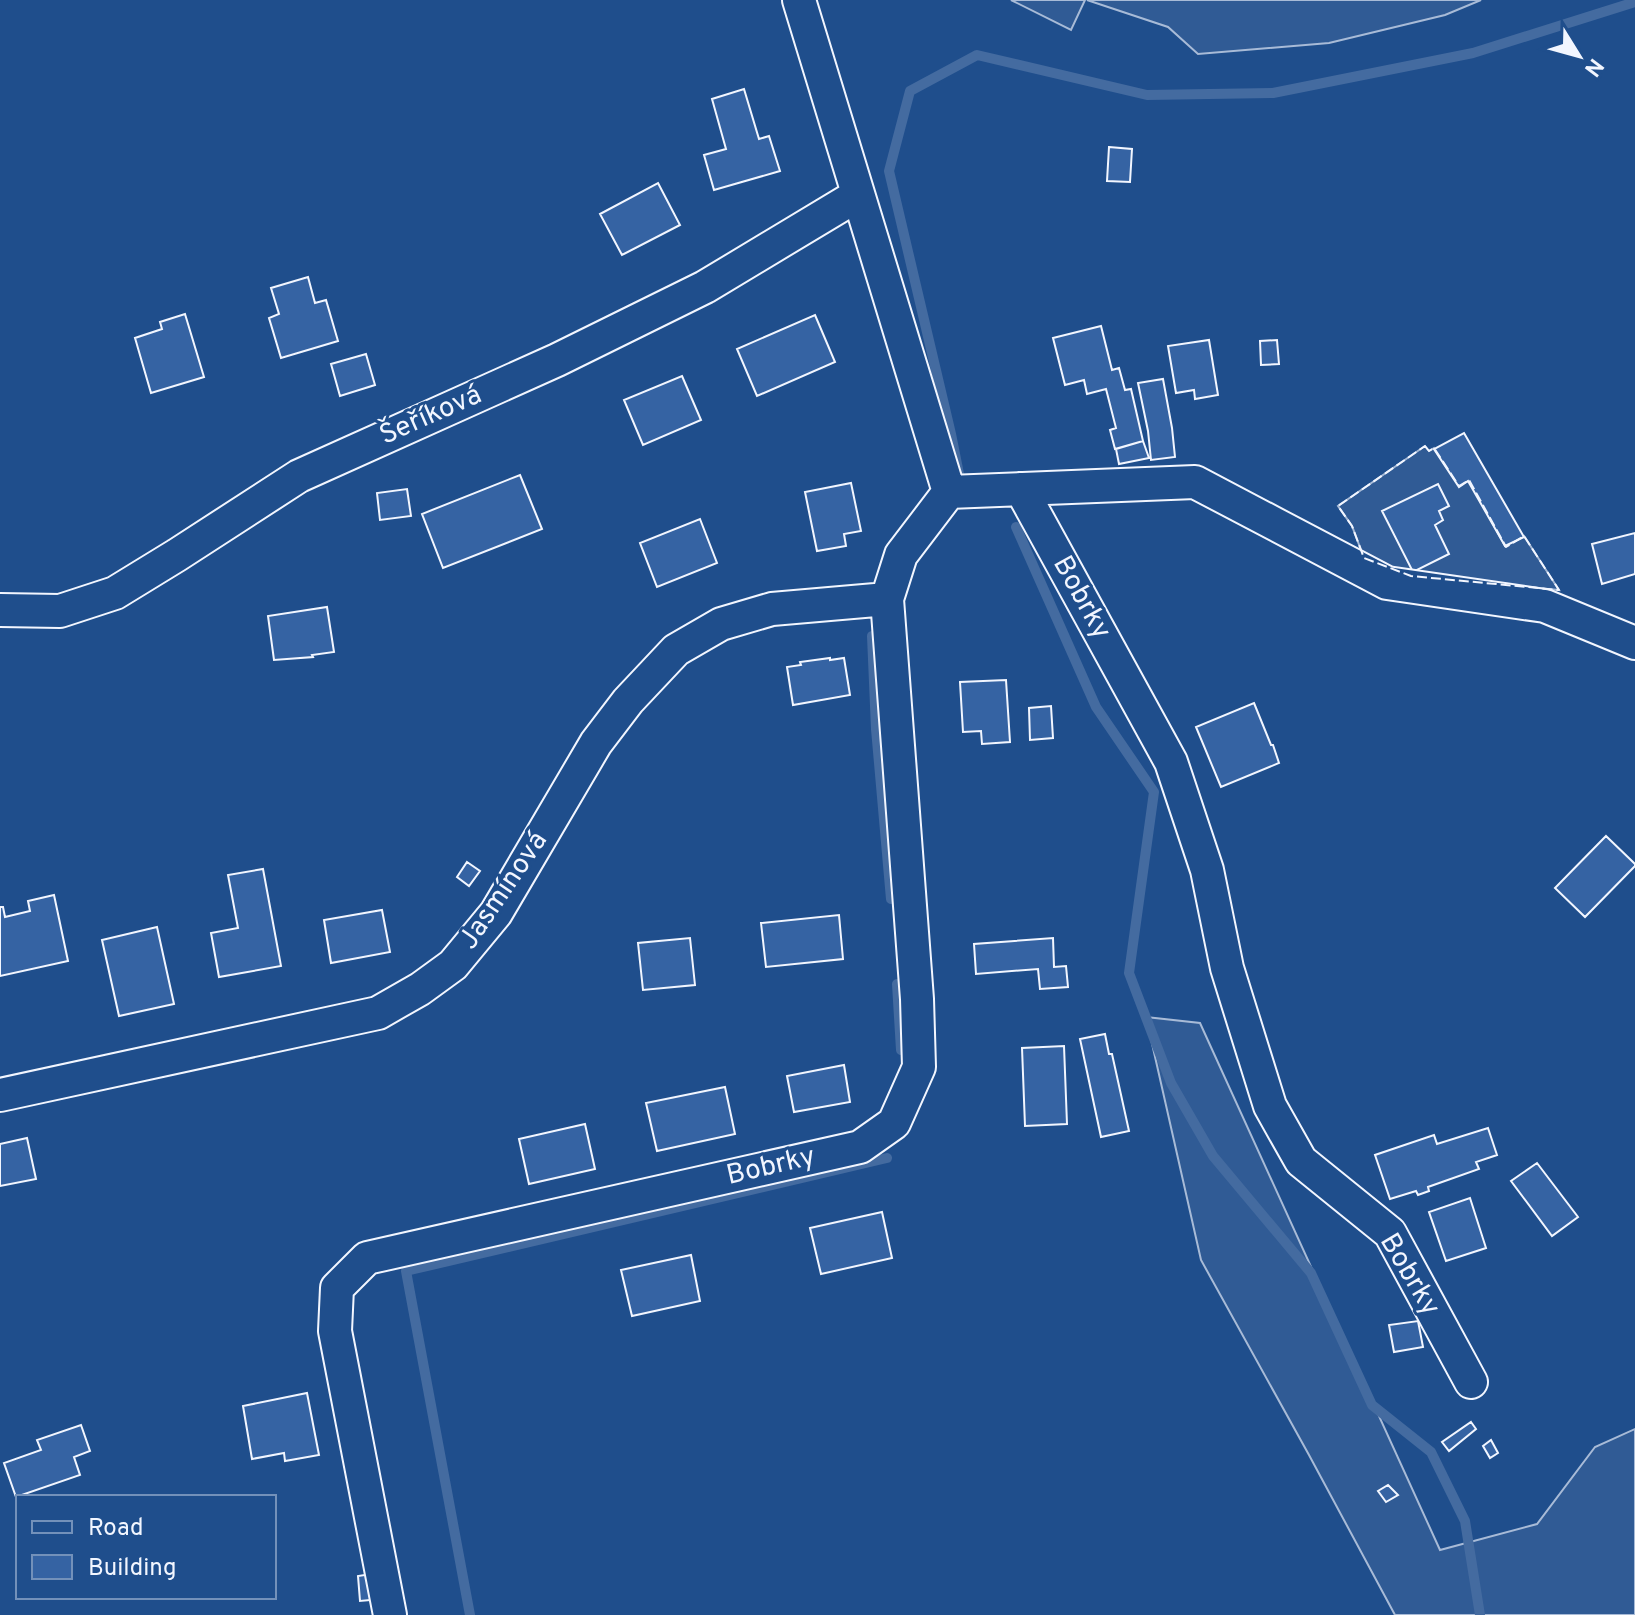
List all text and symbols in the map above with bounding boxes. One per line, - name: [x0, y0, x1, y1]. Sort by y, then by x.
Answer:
- north arrow: [1539, 16, 1619, 96]
- text: N: [1577, 52, 1609, 81]
- street label: Šeříková: [373, 376, 488, 454]
- street label: Bobrky: [1043, 550, 1119, 646]
- street label: Jasmínová: [451, 825, 557, 957]
- street label: Bobrky: [723, 1139, 819, 1195]
- street label: Bobrky: [1370, 1227, 1448, 1323]
- legend: [16, 1495, 276, 1599]
- text: Road: [88, 1514, 144, 1544]
- text: Building: [88, 1554, 177, 1584]

